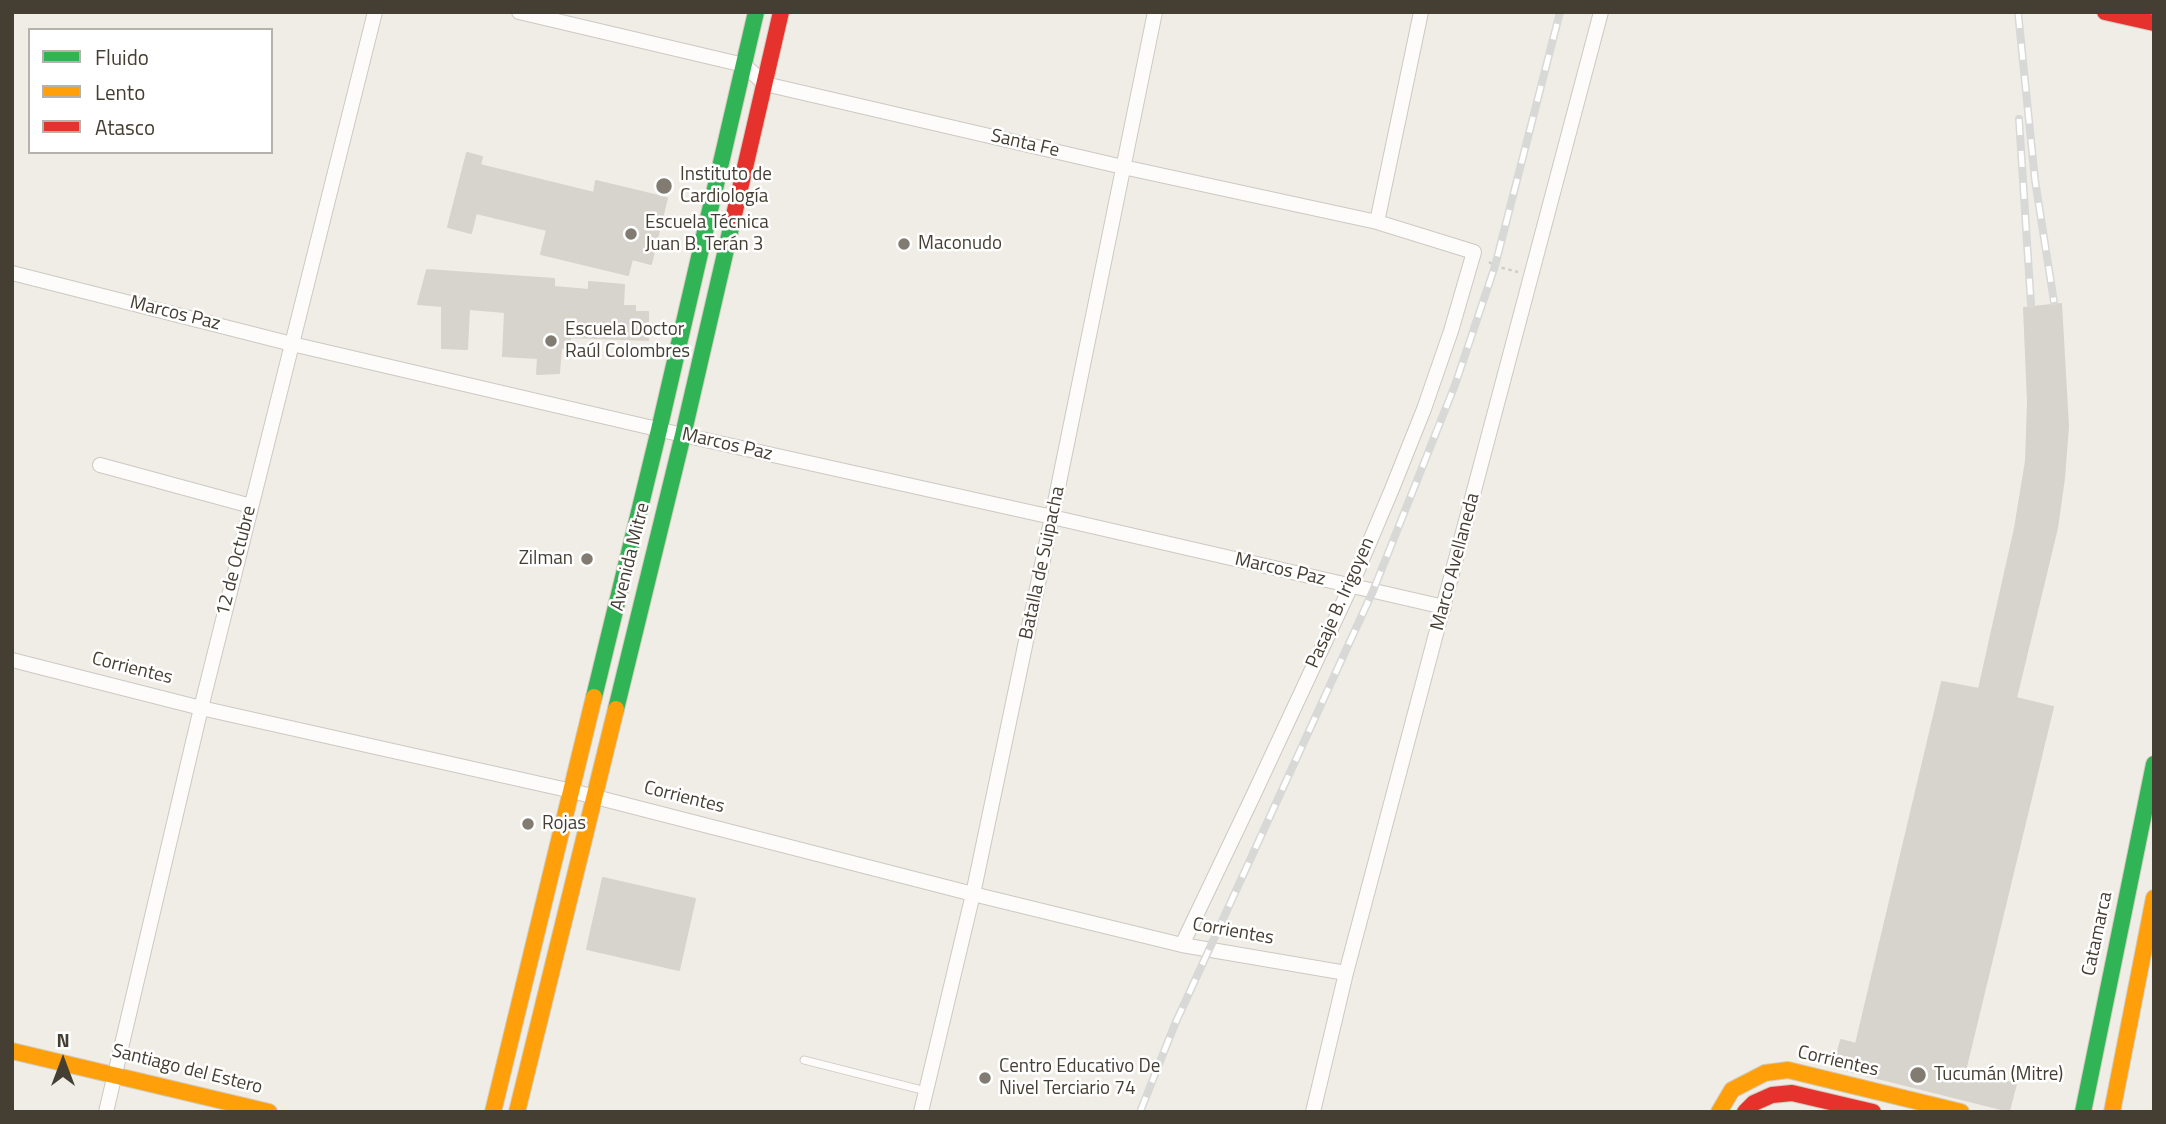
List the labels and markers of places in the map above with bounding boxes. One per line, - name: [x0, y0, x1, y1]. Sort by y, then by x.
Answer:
- place label: Instituto de Cardiología: [680, 164, 772, 208]
- marker: Instituto de Cardiología: [654, 176, 674, 196]
- place label: Escuela Técnica Juan B. Terán 3: [645, 212, 769, 256]
- marker: Escuela Técnica Juan B. Terán 3: [623, 226, 639, 242]
- place label: Maconudo: [918, 233, 1002, 255]
- marker: Maconudo: [896, 236, 912, 252]
- place label: Escuela Doctor Raúl Colombres: [565, 319, 690, 363]
- marker: Escuela Doctor Raúl Colombres: [543, 333, 559, 349]
- place label: Zilman: [519, 548, 573, 570]
- marker: Zilman: [579, 551, 595, 567]
- place label: Rojas: [542, 813, 586, 835]
- marker: Rojas: [520, 816, 536, 832]
- place label: Centro Educativo De Nivel Terciario 74: [999, 1056, 1160, 1100]
- place label: Tucumán (Mitre): [1934, 1064, 2063, 1086]
- marker: Tucumán (Mitre): [1908, 1065, 1928, 1085]
- marker: Centro Educativo De Nivel Terciario 74: [977, 1070, 993, 1086]

